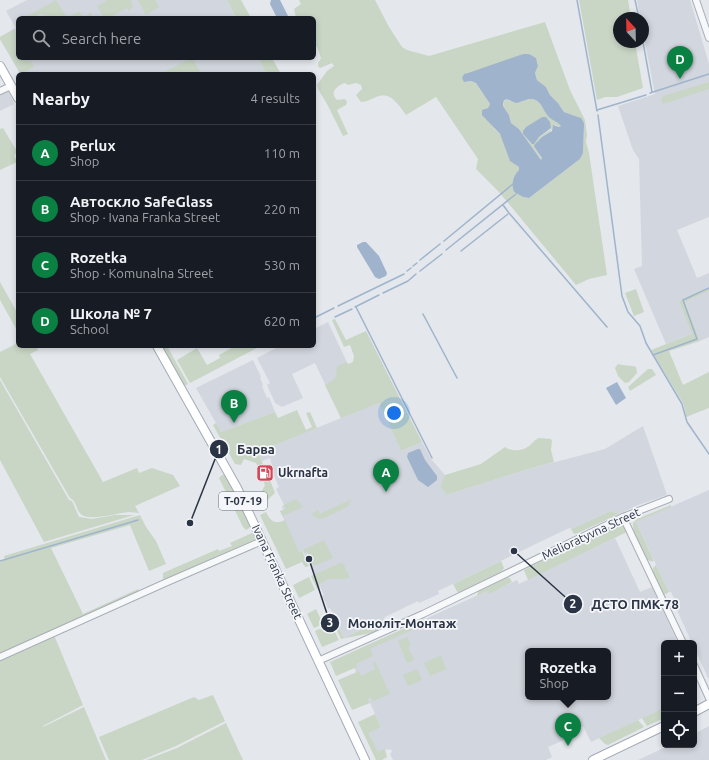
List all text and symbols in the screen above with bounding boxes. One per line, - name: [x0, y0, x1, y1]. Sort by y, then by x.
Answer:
- north arrow: [613, 12, 649, 48]
- search box: [16, 16, 316, 60]
- icon: search: [30, 27, 52, 49]
- text: Search here: [62, 30, 141, 47]
- pin: D: [667, 46, 693, 79]
- text: Nearby: [32, 89, 90, 108]
- text: 4 results: [250, 91, 300, 105]
- text: Perlux: [70, 137, 116, 154]
- text: A: [40, 146, 50, 160]
- text: 110 m: [264, 146, 300, 160]
- text: Shop: [70, 154, 99, 168]
- text: Автоскло SafeGlass: [70, 193, 213, 210]
- text: B: [41, 202, 49, 216]
- text: 220 m: [264, 202, 300, 216]
- text: Shop · Ivana Franka Street: [70, 210, 220, 224]
- text: Rozetka: [70, 249, 127, 266]
- text: C: [41, 258, 49, 272]
- text: 530 m: [264, 258, 300, 272]
- text: Shop · Komunalna Street: [70, 266, 213, 280]
- text: Школа № 7: [70, 305, 152, 322]
- text: D: [40, 314, 50, 328]
- text: 620 m: [264, 314, 300, 328]
- text: School: [70, 322, 109, 336]
- pin: B: [221, 390, 247, 423]
- your location: [384, 403, 404, 423]
- callout: Барва: [209, 437, 283, 462]
- text: Барва: [237, 442, 275, 456]
- text: 1: [216, 443, 222, 456]
- pin: A: [373, 459, 399, 492]
- fuel station icon: Ukrnafta: [255, 463, 275, 483]
- place label: Ukrnafta: [278, 466, 328, 479]
- road number: Т-07-19: [219, 492, 267, 510]
- street label: Melioratyvna Street: [540, 505, 642, 562]
- street label: Ivana Franka Street: [250, 522, 305, 621]
- callout: ДСТО ПМК-78: [563, 592, 687, 617]
- text: 2: [570, 597, 577, 610]
- text: ДСТО ПМК-78: [591, 597, 679, 611]
- callout: Моноліт-Монтаж: [320, 611, 465, 636]
- text: 3: [327, 616, 333, 629]
- text: Моноліт-Монтаж: [348, 616, 457, 630]
- map controls: [661, 640, 697, 748]
- button: +: [661, 640, 697, 676]
- popup: [525, 648, 611, 700]
- text: Rozetka: [539, 659, 597, 676]
- text: Shop: [539, 676, 569, 690]
- button: −: [661, 676, 697, 712]
- button: locate: [661, 712, 697, 748]
- pin: C: [555, 713, 581, 746]

